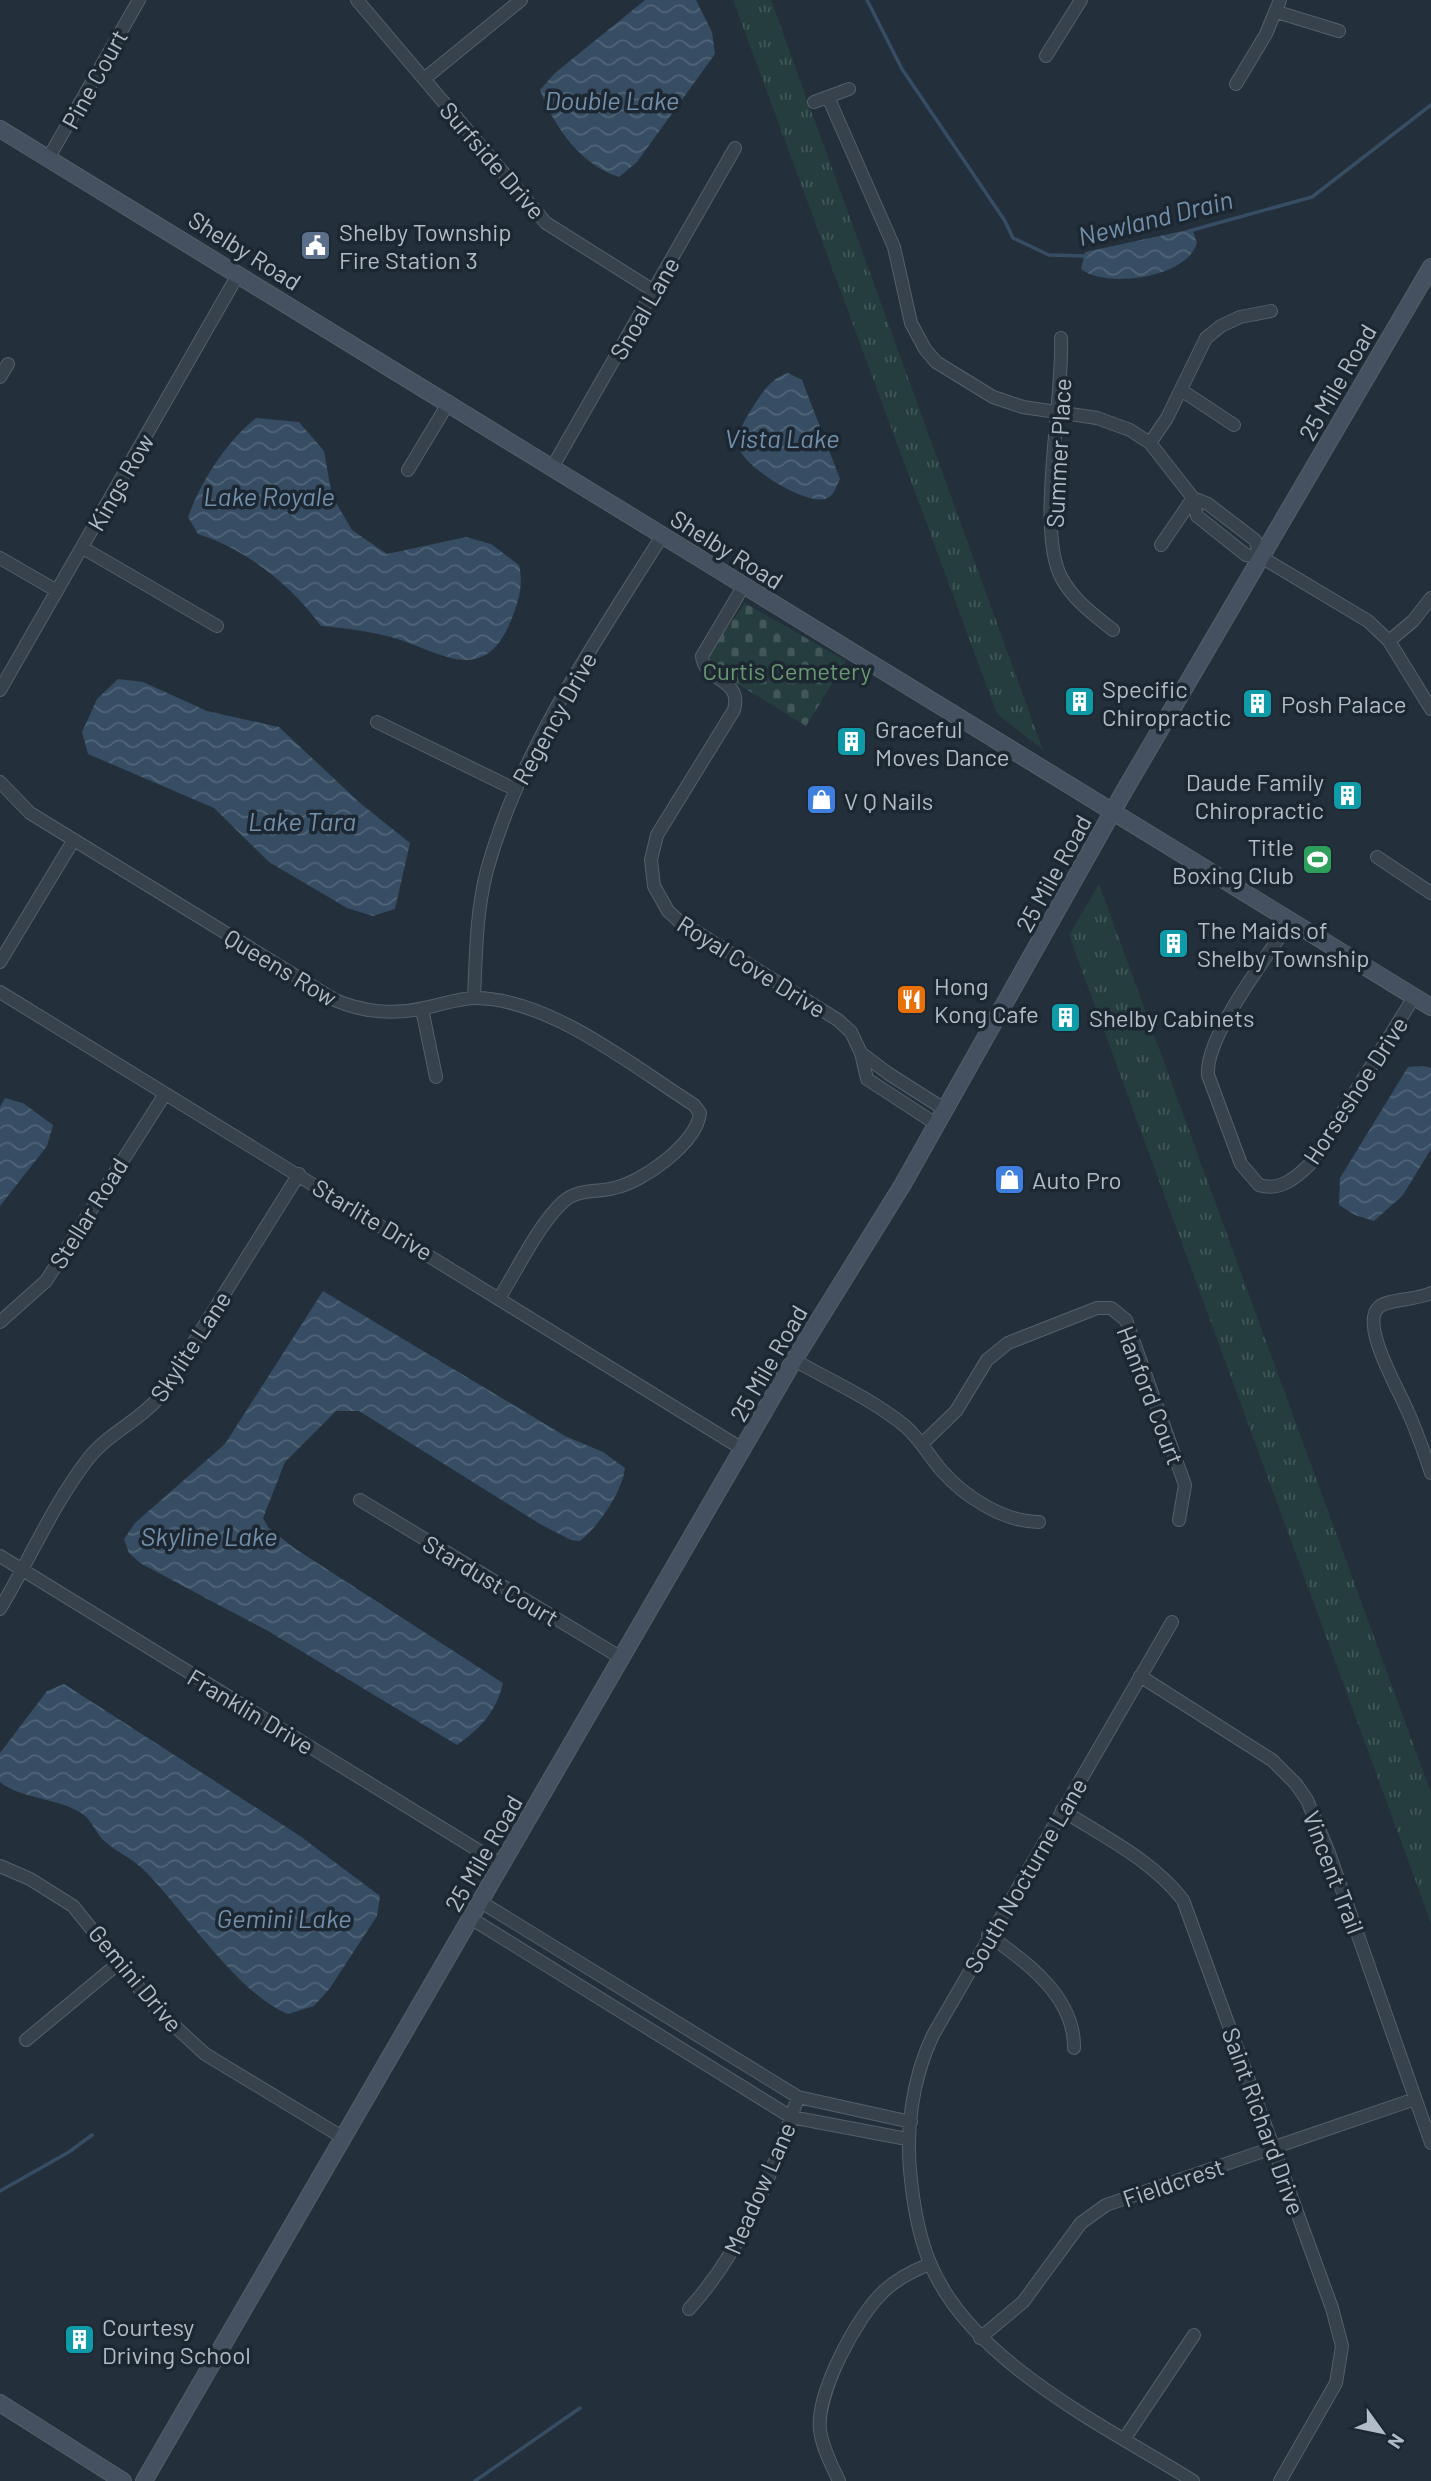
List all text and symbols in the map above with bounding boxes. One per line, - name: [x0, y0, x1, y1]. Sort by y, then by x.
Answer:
- street label: Pine Court: [55, 24, 133, 134]
- water label: Double Lake: [545, 84, 679, 115]
- street label: Surfside Drive: [434, 95, 552, 225]
- water label: Newland Drain: [1074, 183, 1236, 251]
- street label: Shelby Road: [183, 204, 307, 296]
- place label: Shelby Township Fire Station 3: [339, 217, 512, 274]
- public building icon: Shelby Township Fire Station 3: [299, 228, 333, 262]
- street label: Snoal Lane: [603, 251, 685, 365]
- street label: 25 Mile Road: [1292, 319, 1382, 445]
- street label: Summer Place: [1040, 377, 1076, 529]
- water label: Vista Lake: [725, 422, 839, 453]
- street label: Kings Row: [81, 428, 159, 536]
- water label: Lake Royale: [203, 480, 335, 511]
- street label: Shelby Road: [665, 503, 789, 595]
- street label: Regency Drive: [506, 646, 602, 790]
- park label: Curtis Cemetery: [703, 656, 871, 685]
- place label: Specific Chiropractic: [1102, 674, 1231, 731]
- building icon: Specific Chiropractic: [1062, 685, 1096, 719]
- building icon: Posh Palace: [1241, 686, 1275, 720]
- place label: Posh Palace: [1281, 689, 1407, 718]
- place label: Graceful Moves Dance: [875, 714, 1010, 771]
- building icon: Graceful Moves Dance: [835, 725, 869, 759]
- place label: Daude Family Chiropractic: [1186, 767, 1324, 824]
- building icon: Daude Family Chiropractic: [1330, 778, 1364, 812]
- shop icon: V Q Nails: [804, 783, 838, 817]
- place label: V Q Nails: [844, 786, 933, 815]
- water label: Lake Tara: [248, 805, 356, 836]
- street label: 25 Mile Road: [1009, 809, 1097, 937]
- place label: Title Boxing Club: [1172, 832, 1294, 889]
- sports icon: Title Boxing Club: [1300, 843, 1334, 877]
- street label: Royal Cove Drive: [672, 909, 832, 1023]
- place label: The Maids of Shelby Township: [1197, 915, 1370, 972]
- street label: Queens Row: [219, 922, 343, 1012]
- building icon: The Maids of Shelby Township: [1157, 926, 1191, 960]
- place label: Hong Kong Cafe: [934, 971, 1039, 1028]
- restaurant icon: Hong Kong Cafe: [894, 982, 928, 1016]
- building icon: Shelby Cabinets: [1049, 1000, 1083, 1034]
- place label: Shelby Cabinets: [1089, 1003, 1254, 1032]
- street label: Horseshoe Drive: [1297, 1011, 1413, 1169]
- street label: Stellar Road: [43, 1152, 133, 1274]
- shop icon: Auto Pro: [992, 1162, 1026, 1196]
- place label: Auto Pro: [1032, 1165, 1122, 1194]
- street label: Starlite Drive: [308, 1172, 438, 1266]
- street label: Skylite Lane: [143, 1285, 237, 1407]
- street label: 25 Mile Road: [723, 1300, 813, 1426]
- street label: Hanford Court: [1111, 1322, 1191, 1468]
- water label: Skyline Lake: [141, 1520, 277, 1551]
- street label: Stardust Court: [418, 1528, 564, 1632]
- street label: Franklin Drive: [183, 1662, 319, 1760]
- street label: South Nocturne Lane: [957, 1772, 1093, 1978]
- street label: 25 Mile Road: [438, 1790, 528, 1916]
- street label: Vincent Trail: [1297, 1806, 1371, 1938]
- water label: Gemini Lake: [217, 1902, 351, 1933]
- street label: Gemini Drive: [83, 1919, 189, 2037]
- street label: Saint Richard Drive: [1217, 2023, 1311, 2219]
- street label: Meadow Lane: [717, 2118, 801, 2258]
- street label: Fieldcrest: [1119, 2151, 1227, 2213]
- place label: Courtesy Driving School: [102, 2312, 251, 2369]
- building icon: Courtesy Driving School: [62, 2323, 96, 2357]
- north arrow: [1347, 2397, 1417, 2467]
- text: N: [1384, 2430, 1410, 2453]

